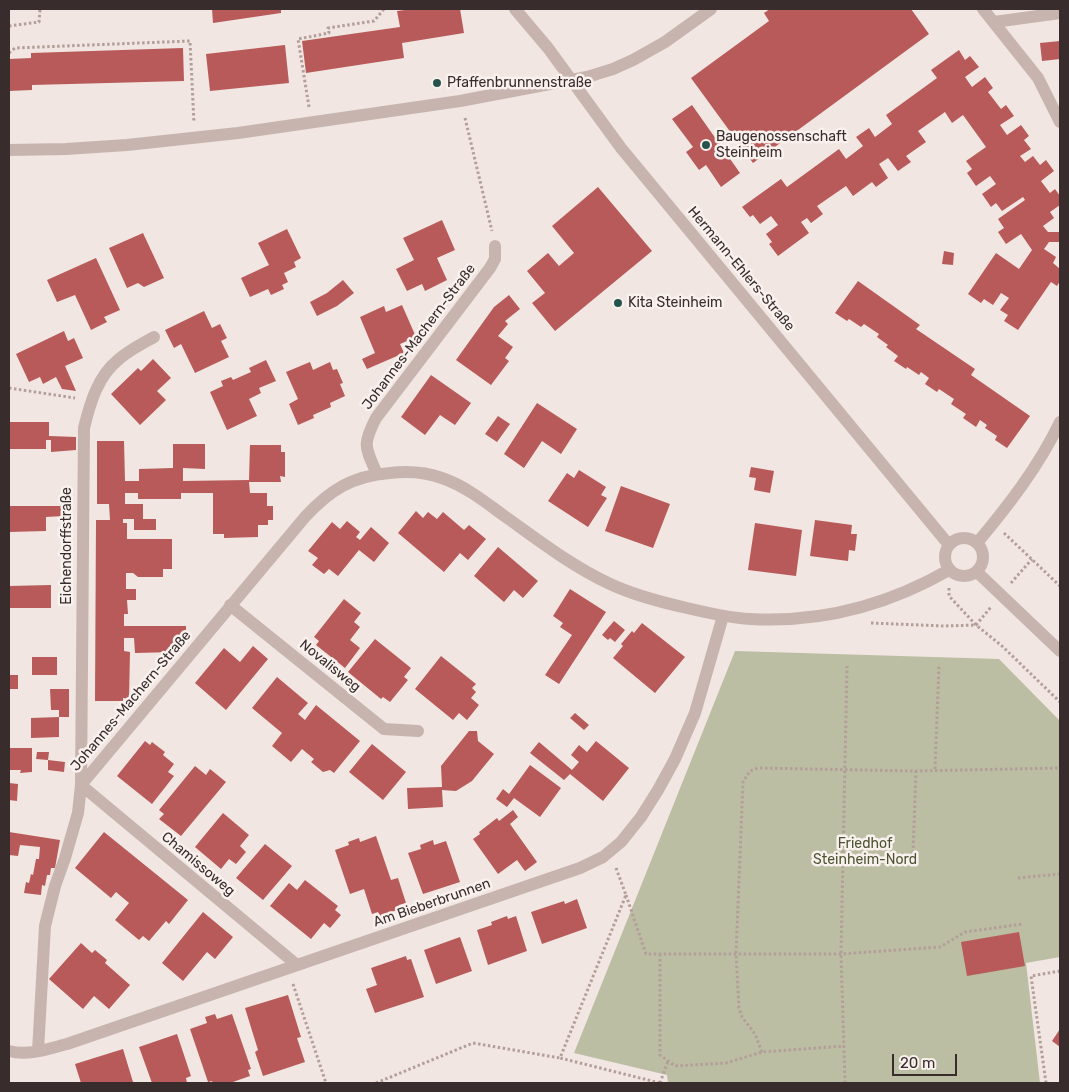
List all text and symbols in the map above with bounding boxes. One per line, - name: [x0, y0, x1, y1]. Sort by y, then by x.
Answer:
- place label: Pfaffenbrunnenstraße: [447, 75, 592, 91]
- marker: Pfaffenbrunnenstraße: [431, 77, 443, 89]
- place label: Baugenossenschaft Steinheim: [716, 129, 847, 162]
- marker: Baugenossenschaft Steinheim: [700, 139, 712, 151]
- street label: Hermann-Ehlers-Straße: [684, 203, 798, 335]
- street label: Johannes-Machern-Straße: [359, 261, 479, 413]
- place label: Kita Steinheim: [628, 295, 723, 311]
- marker: Kita Steinheim: [612, 297, 624, 309]
- street label: Eichendorffstraße: [59, 487, 75, 605]
- street label: Johannes-Machern-Straße: [67, 627, 195, 775]
- street label: Novalisweg: [296, 636, 364, 696]
- street label: Chamissoweg: [158, 828, 238, 900]
- park label: Friedhof Steinheim-Nord: [813, 836, 917, 869]
- street label: Am Bieberbrunnen: [371, 875, 493, 931]
- scale bar: [894, 1044, 959, 1076]
- text: 20 m: [900, 1054, 935, 1072]

